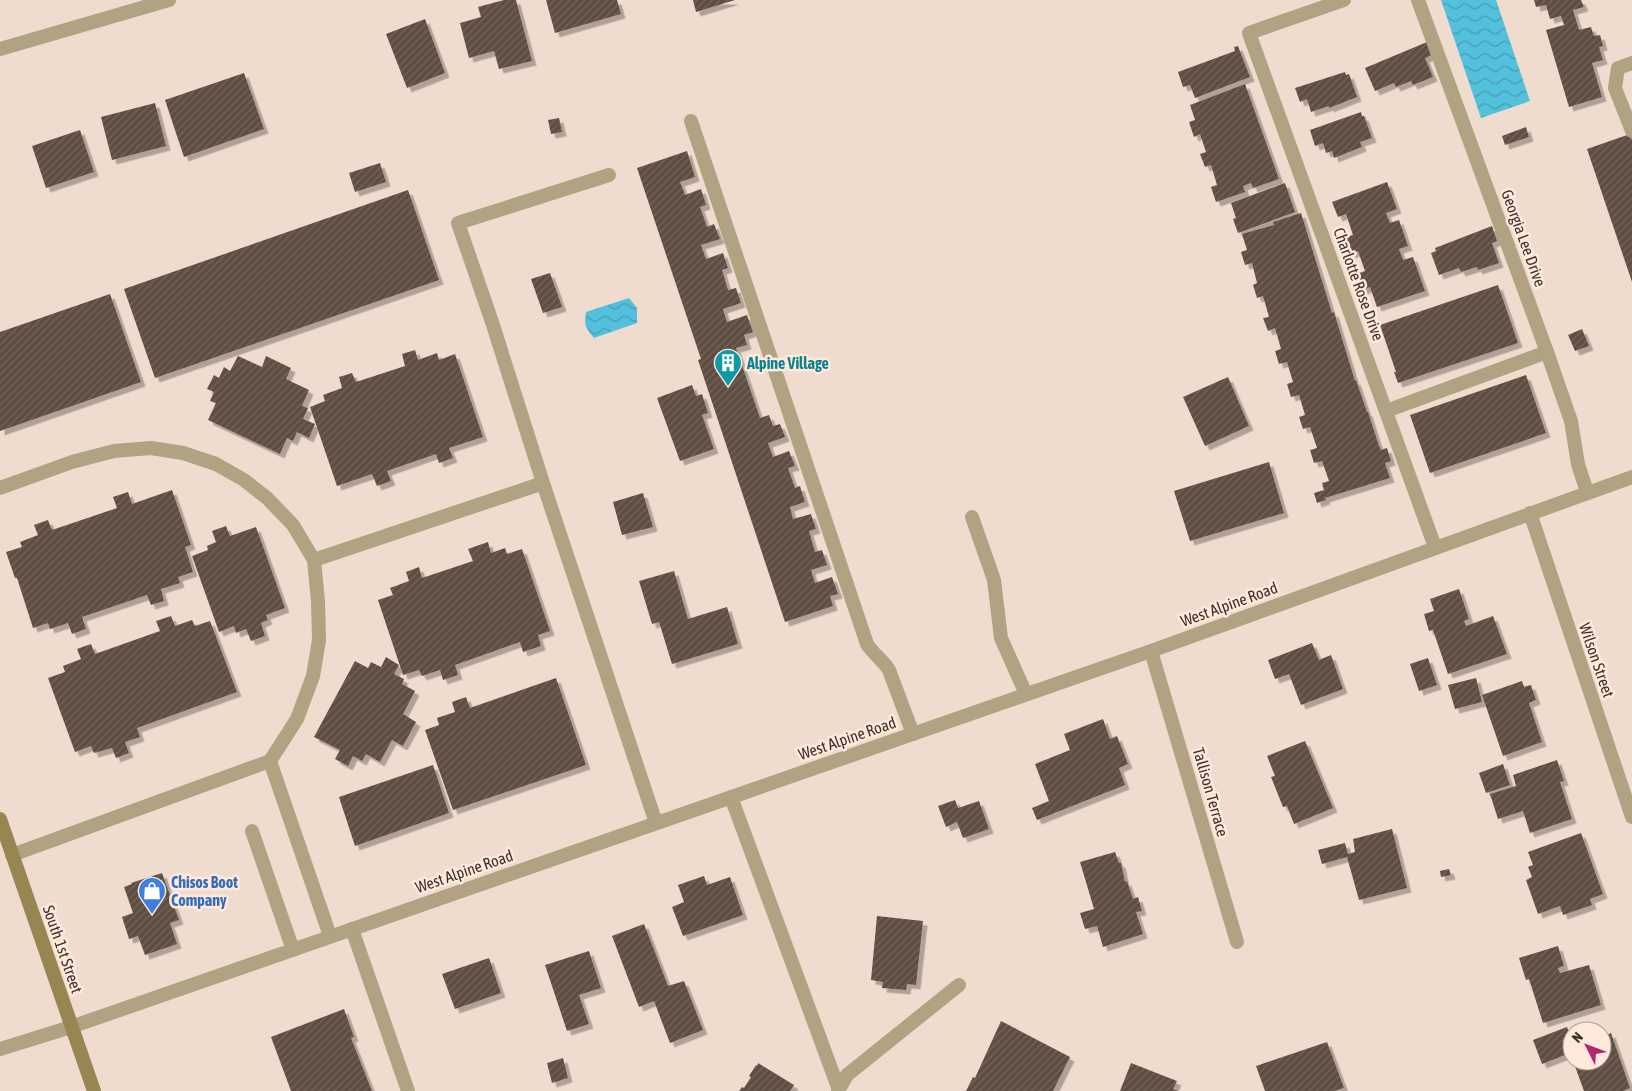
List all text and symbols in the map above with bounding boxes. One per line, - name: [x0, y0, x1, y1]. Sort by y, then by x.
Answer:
- street label: Georgia Lee Drive: [1497, 187, 1550, 289]
- street label: Charlotte Rose Drive: [1330, 225, 1388, 343]
- building icon: Alpine Village: [713, 348, 743, 387]
- place label: Alpine Village: [746, 354, 829, 372]
- street label: West Alpine Road: [1178, 578, 1280, 631]
- street label: Wilson Street: [1576, 620, 1618, 700]
- street label: West Alpine Road: [796, 713, 898, 764]
- street label: Tallison Terrace: [1190, 745, 1232, 839]
- street label: West Alpine Road: [413, 846, 515, 897]
- place label: Chisos Boot Company: [171, 873, 238, 909]
- shop icon: Chisos Boot Company: [137, 876, 167, 915]
- street label: South 1st Street: [40, 903, 87, 996]
- north arrow: [1562, 1021, 1612, 1071]
- text: N: [1569, 1029, 1586, 1046]

